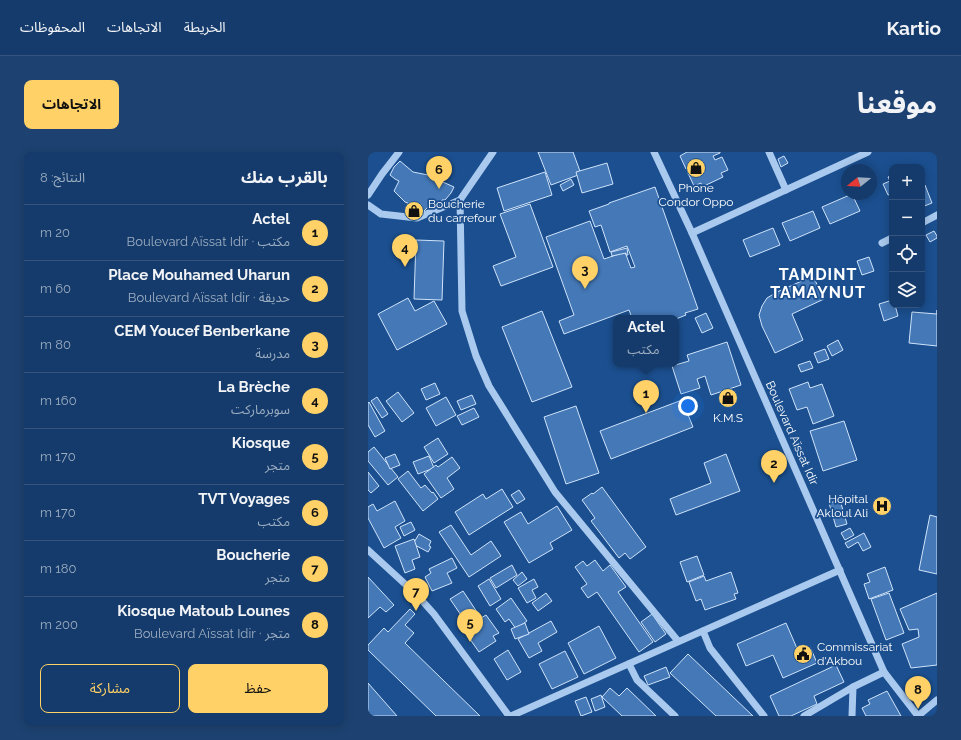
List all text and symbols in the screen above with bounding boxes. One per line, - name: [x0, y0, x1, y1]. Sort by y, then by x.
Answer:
- text: Kartio: [886, 17, 941, 39]
- text: المحفوظات: [20, 19, 85, 35]
- text: الاتجاهات: [107, 19, 162, 35]
- text: الخريطة: [184, 19, 226, 35]
- button: الاتجاهات: [24, 80, 119, 129]
- text: موقعنا: [857, 87, 937, 120]
- pin: 6: [426, 156, 452, 189]
- shop icon: Phone Condor Oppo: [685, 157, 707, 179]
- north arrow: [841, 164, 877, 200]
- map controls: [889, 164, 925, 308]
- button: +: [889, 164, 925, 200]
- text: بالقرب منك: [241, 167, 328, 187]
- text: النتائج: 8: [40, 170, 85, 185]
- place label: Phone Condor Oppo: [659, 181, 733, 209]
- place label: Boucherie du carrefour: [428, 197, 497, 225]
- shop icon: Boucherie du carrefour: [403, 200, 425, 222]
- button: −: [889, 200, 925, 236]
- text: Actel: [252, 210, 290, 228]
- text: 20 m: [40, 225, 70, 240]
- text: 1: [312, 225, 318, 240]
- text: مكتب · Boulevard Aïssat Idir: [127, 234, 290, 249]
- pin: 4: [392, 234, 418, 267]
- button: locate: [889, 236, 925, 272]
- pin: 3: [572, 256, 598, 289]
- district label: TAMDINT TAMAYNUT: [770, 265, 866, 302]
- text: Place Mouhamed Uharun: [108, 266, 290, 284]
- button: layers: [889, 272, 925, 308]
- text: 60 m: [40, 281, 71, 296]
- text: 2: [311, 281, 319, 296]
- text: حديقة · Boulevard Aïssat Idir: [128, 290, 290, 305]
- popup: [613, 315, 679, 367]
- text: Actel: [627, 318, 665, 336]
- text: CEM Youcef Benberkane: [114, 322, 290, 340]
- text: 80 m: [40, 337, 71, 352]
- text: 3: [311, 337, 319, 352]
- text: مكتب: [627, 342, 660, 357]
- text: مدرسة: [255, 346, 290, 361]
- text: La Brèche: [218, 378, 290, 396]
- street label: Boulevard Aïssat Idir: [763, 379, 822, 488]
- pin: 1: [633, 380, 659, 413]
- shop icon: K.M.S: [717, 387, 739, 409]
- text: 160 m: [40, 393, 77, 408]
- text: 4: [311, 393, 319, 408]
- your location: [678, 396, 698, 416]
- text: سوبرماركت: [231, 402, 290, 417]
- place label: K.M.S: [713, 411, 743, 425]
- text: Kiosque: [232, 434, 290, 452]
- text: 170 m: [40, 449, 76, 464]
- text: 5: [311, 449, 319, 464]
- pin: 2: [761, 450, 787, 483]
- text: متجر: [265, 458, 290, 473]
- text: TVT Voyages: [198, 490, 290, 508]
- place label: Hôpital Akloul Ali: [816, 492, 869, 520]
- hospital icon: Hôpital Akloul Ali: [871, 495, 893, 517]
- text: 170 m: [40, 505, 76, 520]
- text: 6: [311, 505, 319, 520]
- text: مكتب: [258, 514, 290, 529]
- text: Boucherie: [216, 546, 290, 564]
- text: 180 m: [40, 561, 77, 576]
- text: 7: [311, 561, 319, 576]
- text: متجر: [265, 570, 290, 585]
- pin: 7: [403, 578, 429, 611]
- text: Kiosque Matoub Lounes: [117, 602, 290, 620]
- pin: 5: [457, 609, 483, 642]
- text: 200 m: [40, 617, 78, 632]
- text: 8: [311, 617, 319, 632]
- text: متجر · Boulevard Aïssat Idir: [134, 626, 290, 641]
- place label: Commissariat d'Akbou: [817, 640, 893, 668]
- public building icon: Commissariat d'Akbou: [792, 643, 814, 665]
- button: مشاركة: [40, 664, 180, 713]
- button: حفظ: [188, 664, 328, 713]
- pin: 8: [905, 676, 931, 709]

